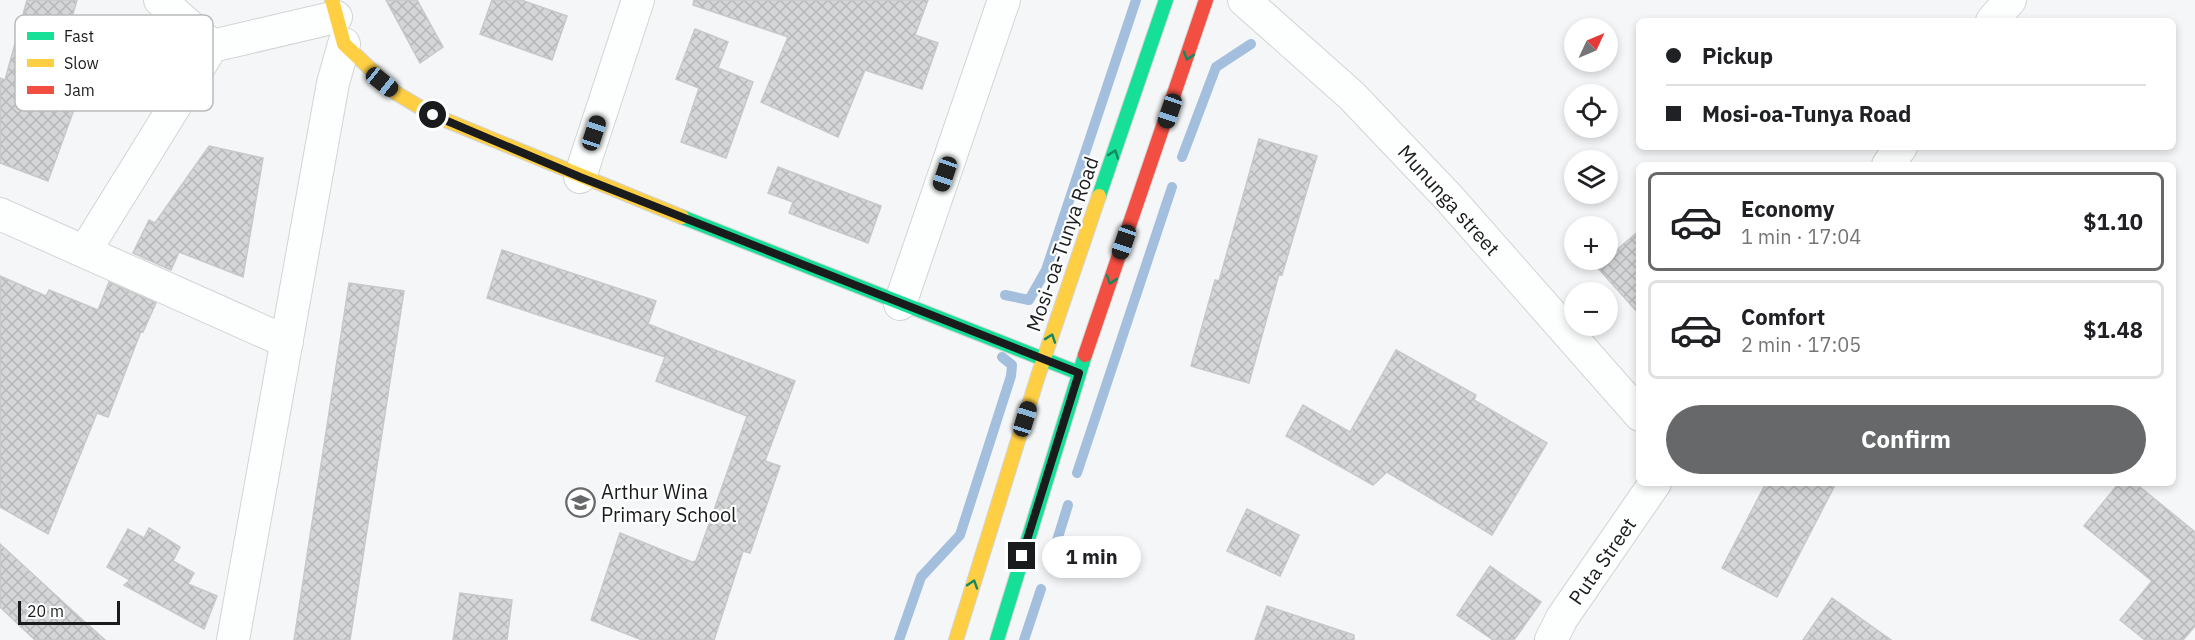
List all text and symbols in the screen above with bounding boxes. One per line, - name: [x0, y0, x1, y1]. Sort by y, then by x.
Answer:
- legend: [15, 15, 213, 111]
- north arrow: [1564, 18, 1618, 72]
- map controls: [1564, 18, 1618, 336]
- text: Fast: [64, 26, 94, 46]
- text: Pickup: [1702, 41, 1773, 70]
- one-way arrow: [1183, 50, 1196, 61]
- text: Slow: [64, 53, 99, 73]
- car: [362, 64, 402, 100]
- text: Jam: [64, 80, 95, 100]
- button: locate: [1564, 84, 1618, 138]
- car: [1156, 91, 1184, 131]
- text: Mosi-oa-Tunya Road: [1702, 99, 1911, 128]
- route start: [419, 101, 446, 128]
- car: [580, 113, 608, 153]
- street label: Mununga street: [1392, 139, 1506, 261]
- one-way arrow: [1107, 149, 1120, 160]
- button: layers: [1564, 150, 1618, 204]
- street label: Mosi-oa-Tunya Road: [1019, 153, 1105, 335]
- car: [931, 154, 959, 194]
- text: Economy: [1741, 194, 1835, 223]
- icon: car: [1669, 195, 1723, 249]
- text: $1.10: [2083, 207, 2143, 236]
- button: +: [1564, 216, 1618, 270]
- car: [1110, 222, 1138, 262]
- text: 1 min · 17:04: [1741, 223, 1861, 250]
- one-way arrow: [1106, 274, 1118, 285]
- button: −: [1564, 282, 1618, 336]
- text: Comfort: [1741, 302, 1825, 331]
- icon: car: [1669, 303, 1723, 357]
- text: $1.48: [2083, 315, 2143, 344]
- text: 2 min · 17:05: [1741, 331, 1861, 358]
- one-way arrow: [1043, 333, 1056, 344]
- car: [1011, 399, 1039, 439]
- button: Confirm: [1666, 405, 2146, 474]
- place label: Arthur Wina Primary School: [601, 478, 737, 528]
- school or university icon: Arthur Wina Primary School: [564, 487, 596, 519]
- street label: Puta Street: [1562, 512, 1642, 610]
- callout: 1 min: [1043, 535, 1142, 577]
- route end: [1008, 542, 1035, 569]
- text: 1 min: [1065, 543, 1118, 570]
- one-way arrow: [966, 579, 979, 590]
- scale bar: [18, 598, 120, 626]
- text: 20 m: [27, 601, 64, 621]

